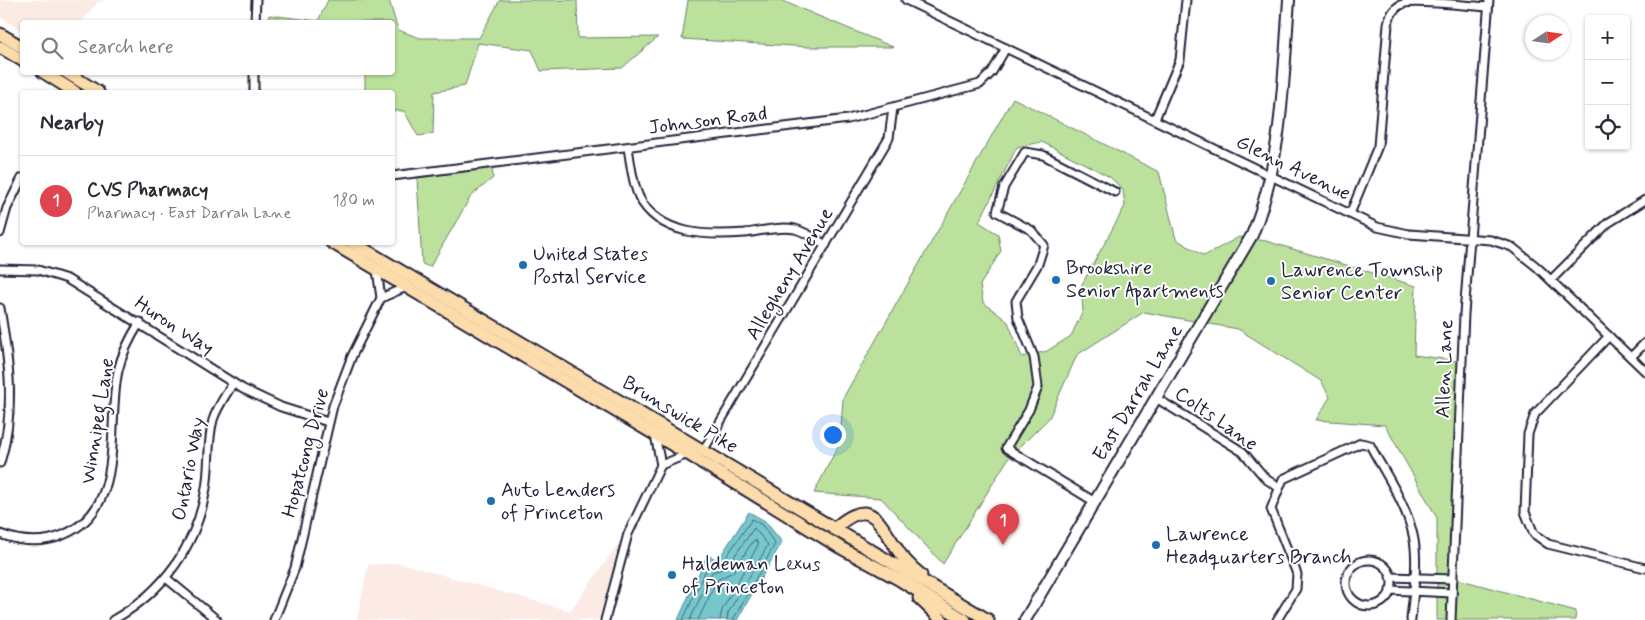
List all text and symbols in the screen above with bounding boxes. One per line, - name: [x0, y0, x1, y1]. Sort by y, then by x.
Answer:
- north arrow: [1525, 15, 1570, 60]
- map controls: [1585, 15, 1630, 150]
- button: +: [1585, 15, 1630, 60]
- search box: [20, 20, 395, 75]
- icon: search: [38, 34, 66, 62]
- text: Search here: [78, 35, 174, 60]
- button: −: [1585, 60, 1630, 105]
- street label: Johnson Road: [647, 100, 769, 142]
- button: locate: [1585, 105, 1630, 150]
- text: Nearby: [40, 109, 104, 137]
- street label: Glenn Avenue: [1231, 129, 1355, 207]
- text: CVS Pharmacy: [87, 178, 208, 203]
- text: 1: [52, 190, 60, 211]
- text: 180 m: [332, 190, 375, 211]
- street label: Allegheny Avenue: [740, 202, 841, 346]
- text: Pharmacy · East Darrah Lane: [87, 203, 292, 224]
- place label: United States Postal Service: [533, 241, 648, 291]
- place label: Brookshire Senior Apartments: [1066, 255, 1224, 306]
- place label: Lawrence Township Senior Center: [1281, 257, 1443, 307]
- marker: United States Postal Service: [517, 259, 529, 271]
- marker: Brookshire Senior Apartments: [1050, 274, 1062, 286]
- marker: Lawrence Township Senior Center: [1265, 275, 1277, 287]
- street label: Huron Way: [129, 290, 219, 362]
- street label: Allen Lane: [1430, 319, 1460, 419]
- street label: East Darrah Lane: [1087, 320, 1189, 466]
- street label: Winnipeg Lane: [75, 356, 123, 486]
- street label: Brunswick Pike: [617, 370, 743, 460]
- street label: Colts Lane: [1169, 380, 1263, 458]
- street label: Hopatcong Drive: [276, 385, 337, 521]
- street label: Ontario Way: [166, 415, 212, 523]
- your location: [820, 422, 846, 448]
- place label: Auto Lenders of Princeton: [501, 477, 615, 527]
- marker: Auto Lenders of Princeton: [485, 495, 497, 507]
- pin: 1: [987, 504, 1019, 545]
- place label: Lawrence Headquarters Branch: [1166, 521, 1352, 571]
- marker: Lawrence Headquarters Branch: [1150, 539, 1162, 551]
- place label: Haldeman Lexus of Princeton: [682, 551, 821, 601]
- marker: Haldeman Lexus of Princeton: [666, 569, 678, 581]

